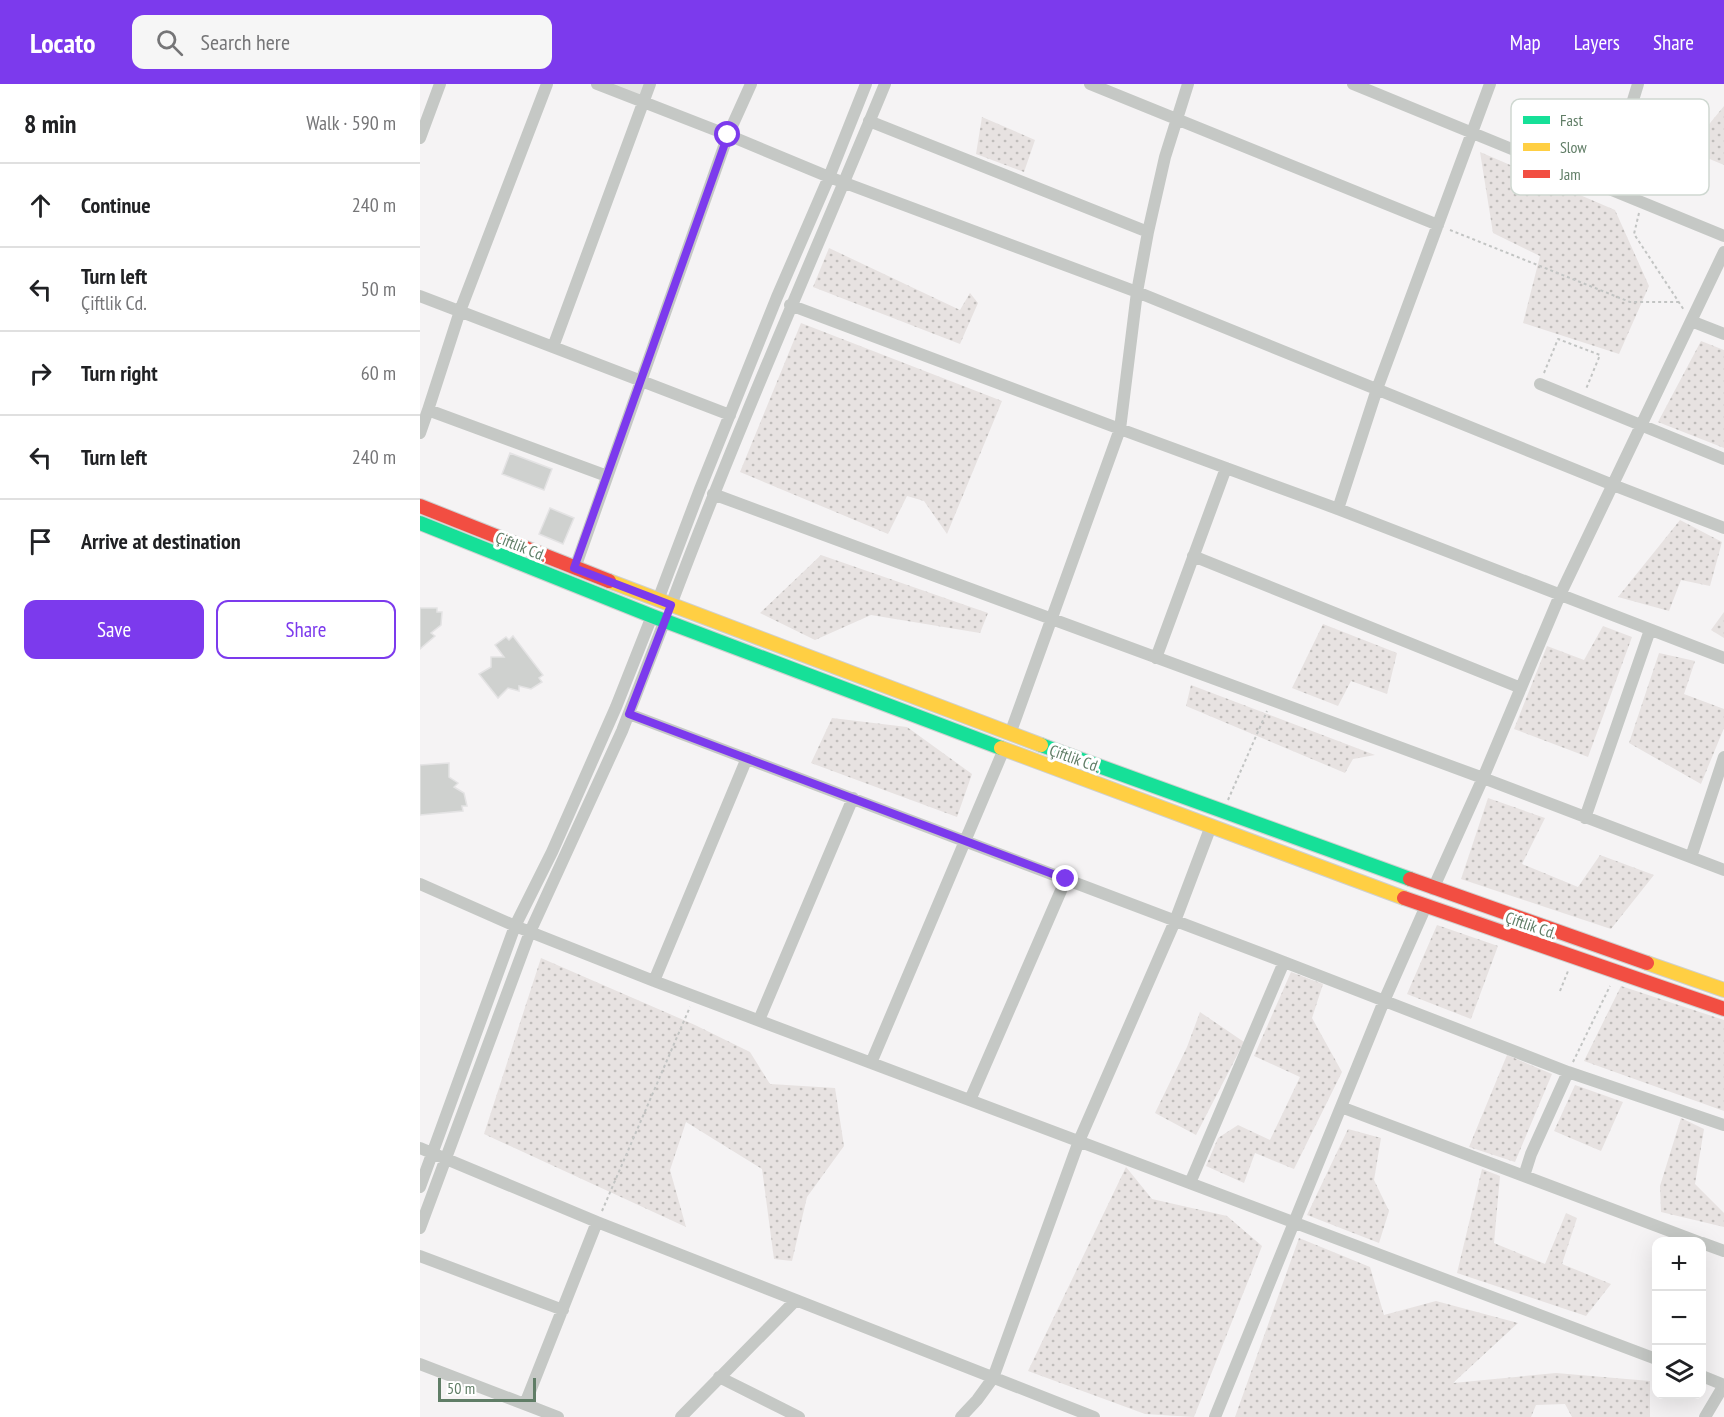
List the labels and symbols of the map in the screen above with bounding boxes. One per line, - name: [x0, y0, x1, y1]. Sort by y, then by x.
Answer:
- legend: [1511, 99, 1709, 195]
- text: Fast: [1560, 110, 1583, 130]
- route start: [714, 121, 740, 147]
- text: Slow: [1560, 137, 1587, 157]
- text: Jam: [1559, 164, 1581, 184]
- street label: Çiftlik Cd.: [493, 527, 549, 565]
- street label: Çiftlik Cd.: [1047, 740, 1103, 776]
- route end: [1052, 865, 1078, 891]
- street label: Çiftlik Cd.: [1503, 907, 1559, 943]
- scale bar: [438, 1375, 536, 1402]

